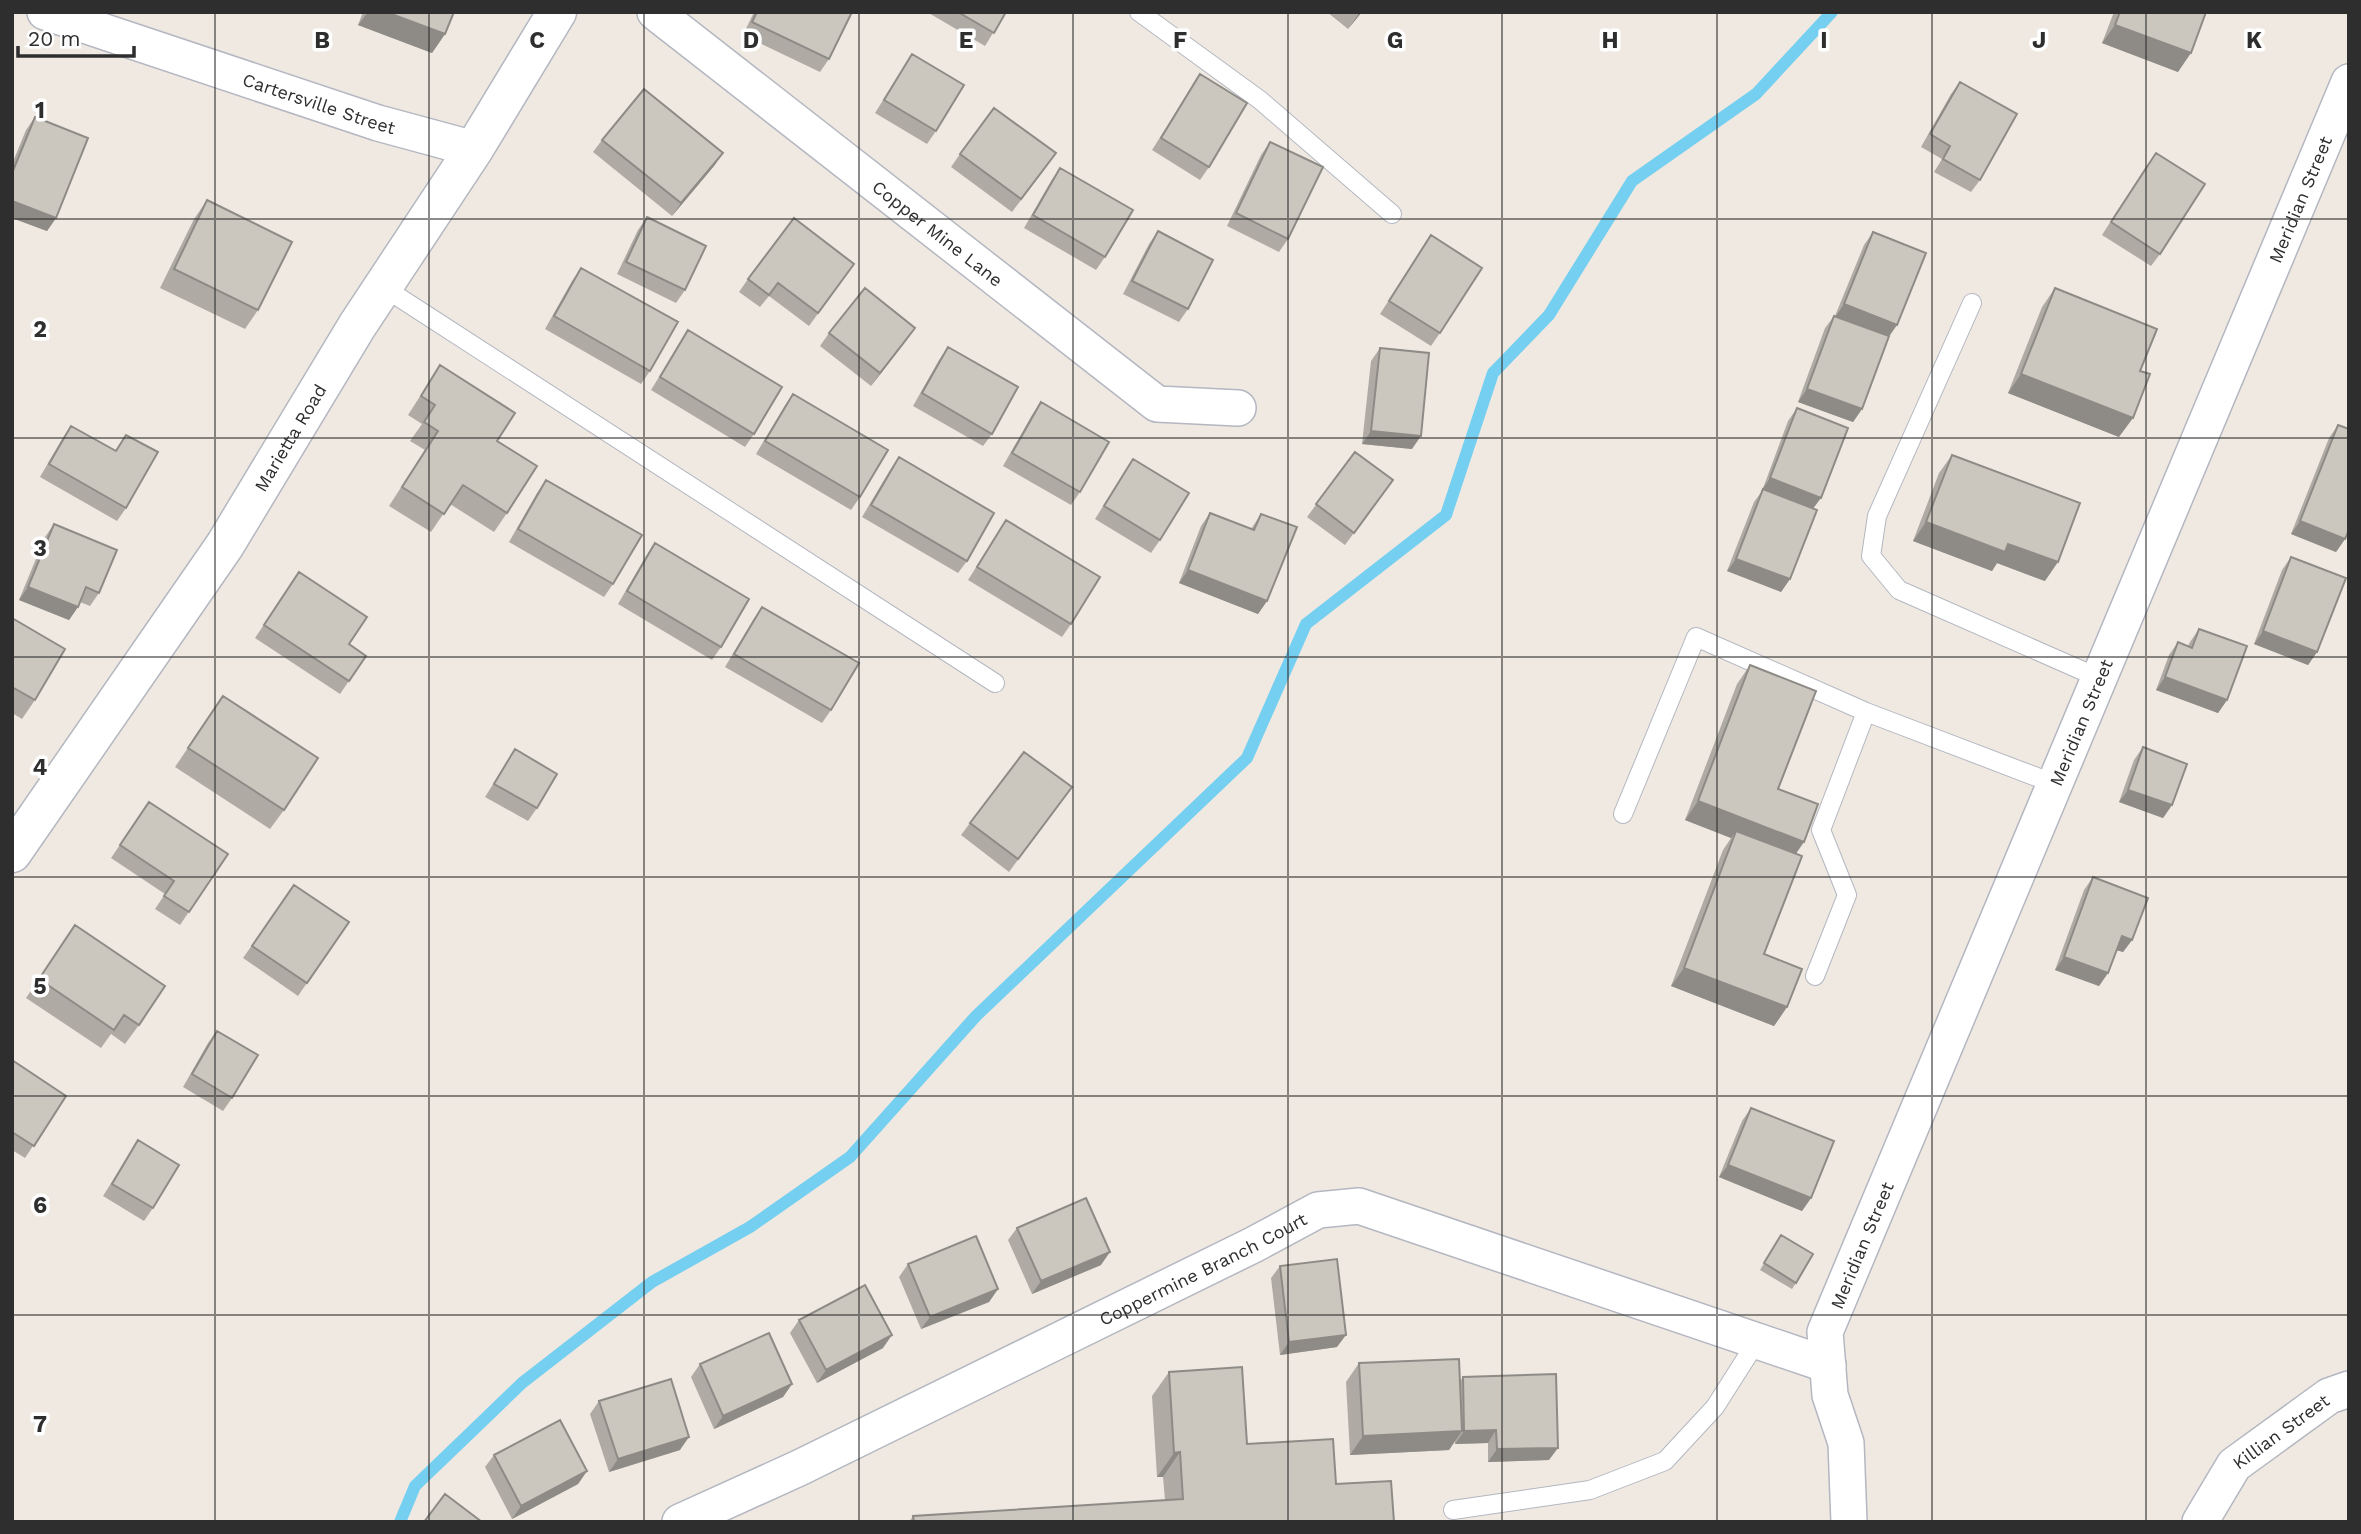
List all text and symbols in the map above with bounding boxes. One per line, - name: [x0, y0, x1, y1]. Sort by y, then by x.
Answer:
- scale bar: [18, 14, 133, 58]
- text: 20 m: [28, 26, 80, 51]
- text: B: [314, 27, 330, 54]
- text: C: [529, 27, 545, 54]
- text: D: [743, 27, 759, 54]
- text: E: [959, 27, 973, 54]
- text: F: [1173, 27, 1187, 54]
- text: G: [1387, 27, 1403, 54]
- text: H: [1601, 27, 1619, 54]
- text: I: [1820, 27, 1828, 54]
- text: J: [2032, 27, 2046, 54]
- text: K: [2246, 27, 2262, 54]
- street label: Cartersville Street: [240, 68, 398, 138]
- text: 1: [35, 97, 45, 124]
- street label: Meridian Street: [2264, 132, 2336, 266]
- street label: Copper Mine Lane: [869, 176, 1007, 290]
- text: 2: [33, 316, 47, 343]
- street label: Marietta Road: [249, 380, 330, 495]
- text: 3: [33, 535, 47, 562]
- street label: Meridian Street: [2045, 655, 2117, 789]
- text: 4: [33, 754, 48, 781]
- text: 5: [33, 973, 47, 1000]
- street label: Meridian Street: [1826, 1178, 1897, 1312]
- text: 6: [33, 1192, 47, 1219]
- street label: Coppermine Branch Court: [1096, 1207, 1311, 1329]
- street label: Killian Street: [2228, 1389, 2333, 1473]
- text: 7: [33, 1411, 47, 1438]

